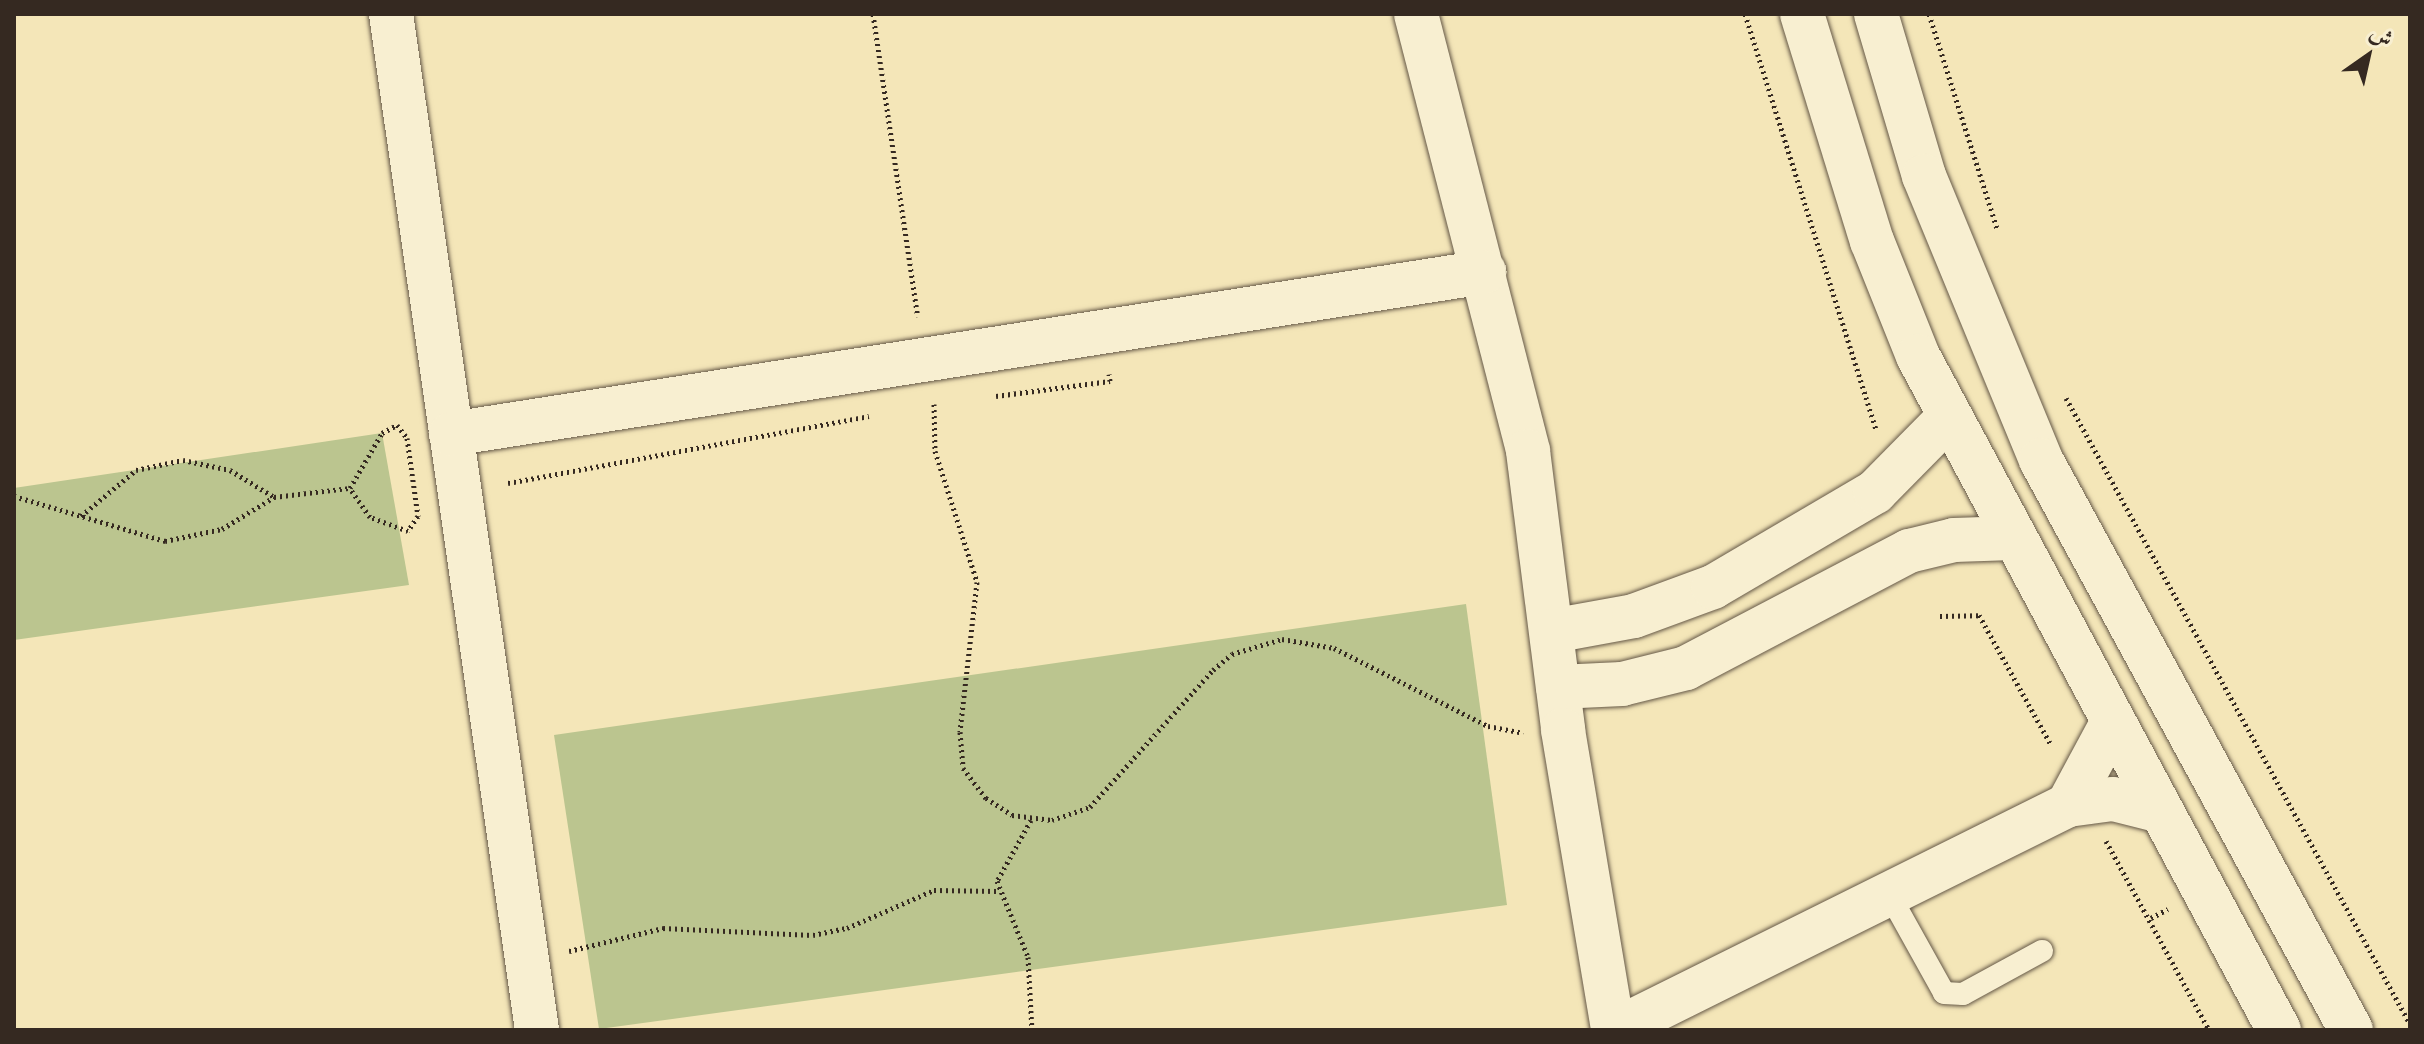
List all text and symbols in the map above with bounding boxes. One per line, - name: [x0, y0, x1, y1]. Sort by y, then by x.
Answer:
- north arrow: [2328, 16, 2408, 96]
- text: ش: [2365, 19, 2398, 53]

